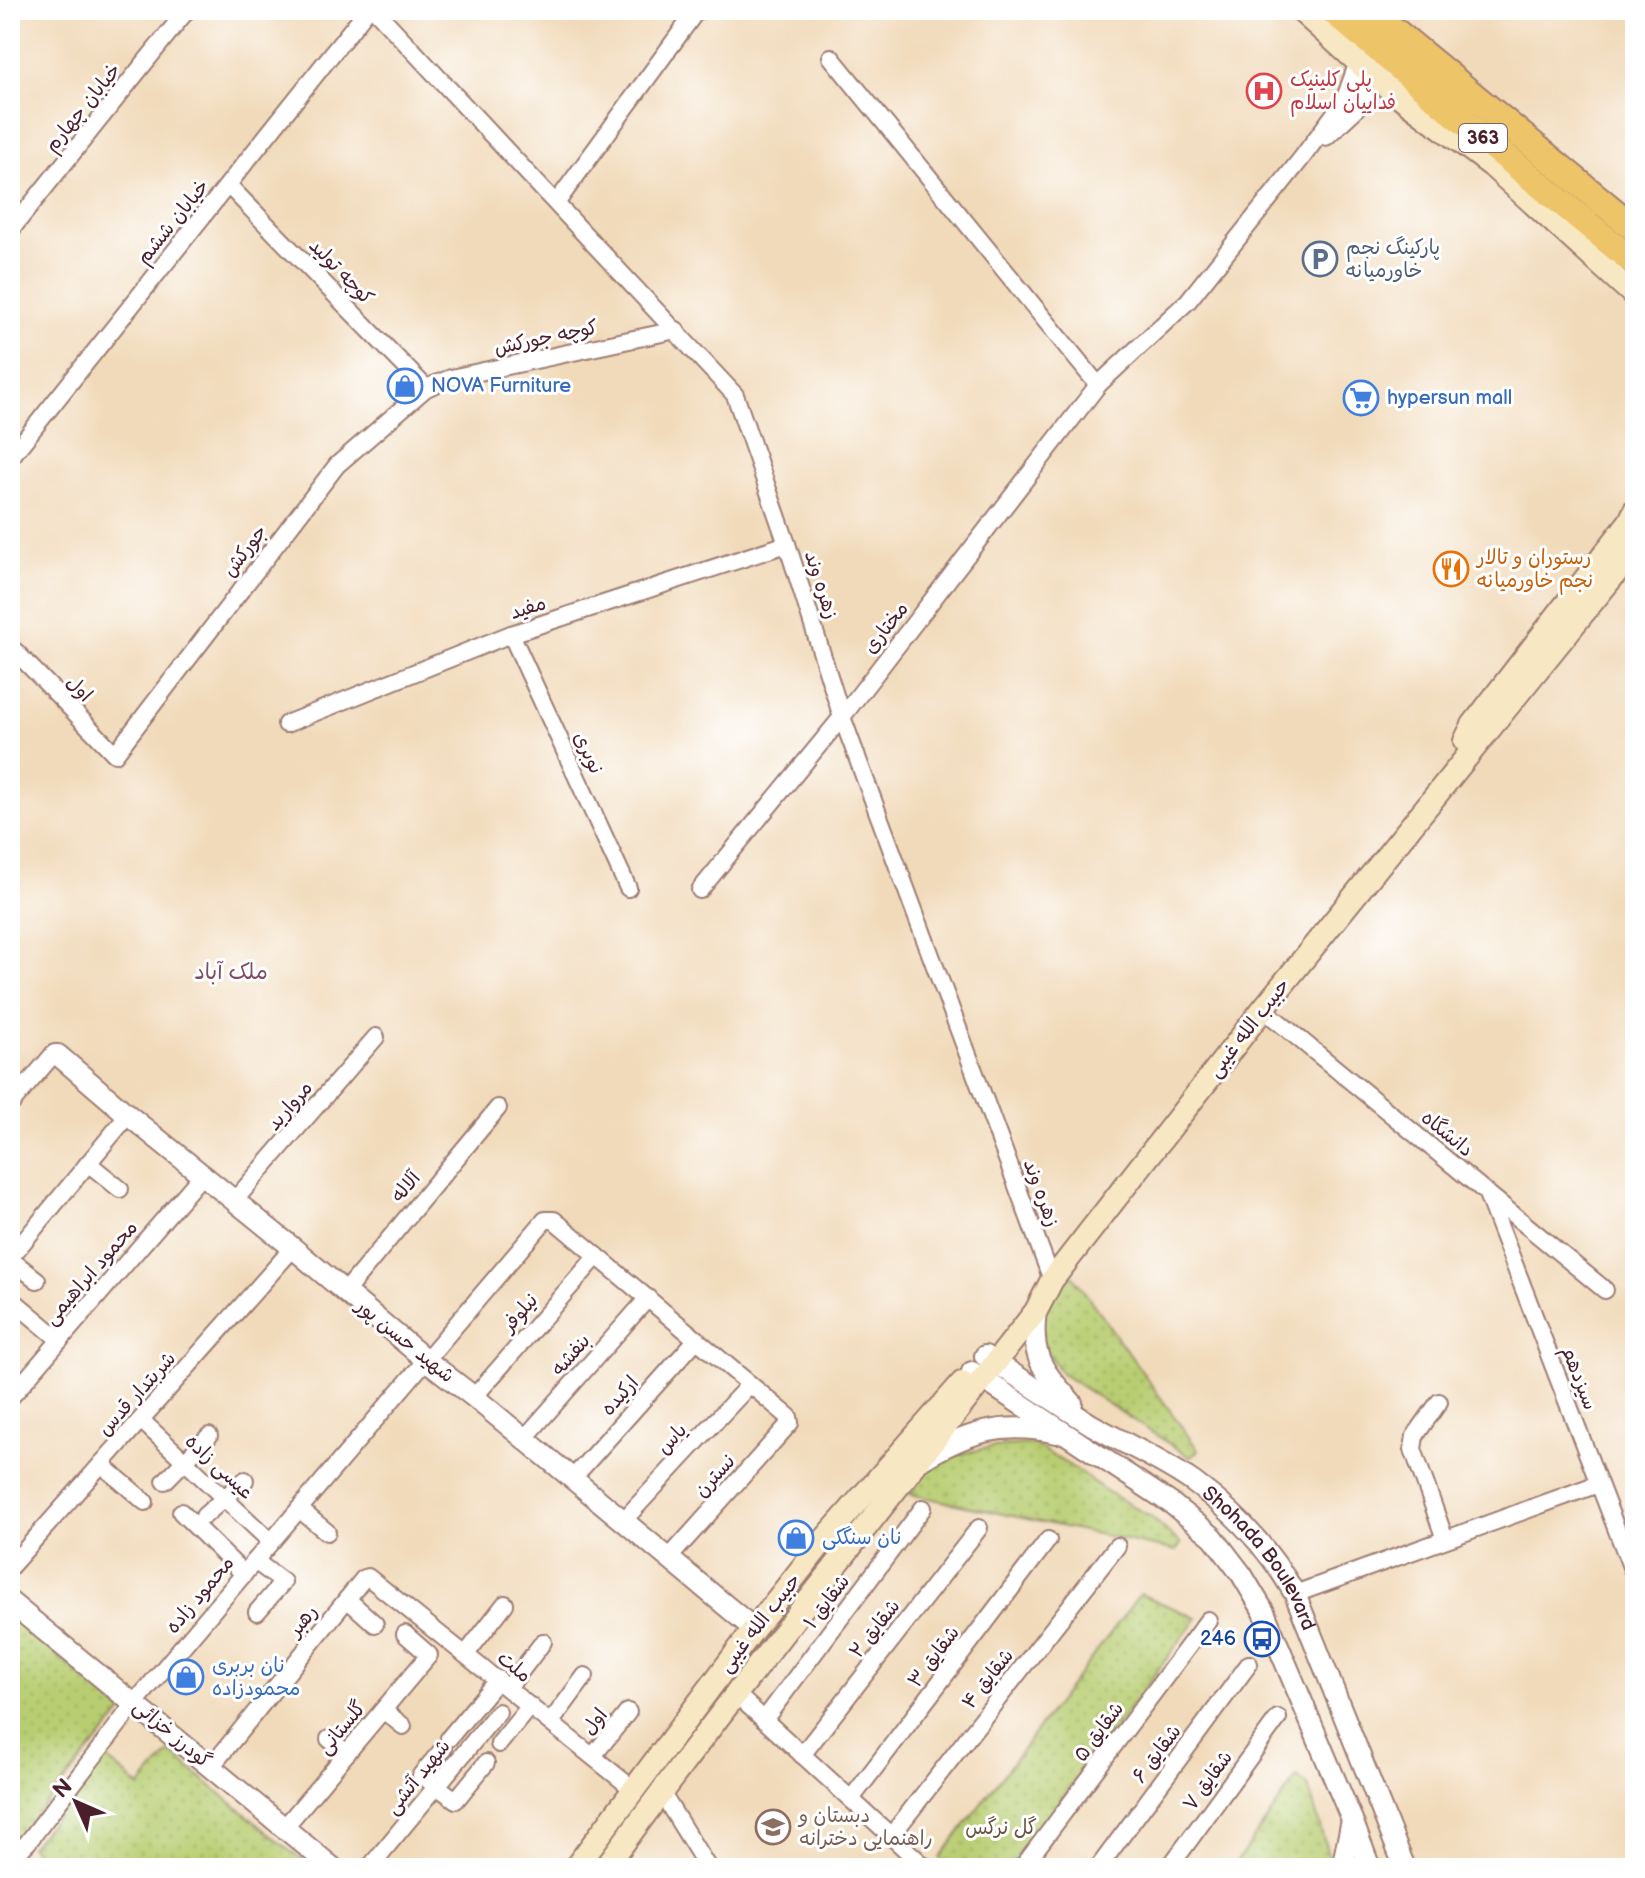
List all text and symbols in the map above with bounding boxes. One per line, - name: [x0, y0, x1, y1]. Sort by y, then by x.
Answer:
- street label: خیابان چهارم: [40, 59, 128, 159]
- place label: پلی کلینیک فداییان اسلام: [1290, 68, 1396, 117]
- hospital icon: پلی کلینیک فداییان اسلام: [1245, 72, 1283, 110]
- road number: 363: [1459, 124, 1507, 152]
- street label: خیابان ششم: [132, 175, 216, 270]
- street label: کوچه تولید: [304, 234, 378, 310]
- place label: پارکینگ نجم خاورمیانه: [1346, 236, 1440, 283]
- parking icon: پارکینگ نجم خاورمیانه: [1301, 240, 1339, 278]
- street label: کوچه جورکش: [492, 315, 600, 361]
- shop icon: NOVA Furniture: [386, 367, 424, 405]
- place label: NOVA Furniture: [431, 374, 571, 398]
- supermarket icon: hypersun mall: [1342, 379, 1380, 417]
- place label: hypersun mall: [1387, 386, 1512, 410]
- street label: جورکش: [218, 520, 272, 582]
- place label: رستوران و تالار نجم خاورمیانه: [1475, 546, 1593, 595]
- street label: زهره وند: [799, 548, 843, 622]
- restaurant icon: رستوران و تالار نجم خاورمیانه: [1432, 550, 1470, 588]
- street label: مفید: [507, 591, 549, 625]
- street label: مختاری: [858, 597, 914, 659]
- street label: اول: [61, 671, 97, 707]
- street label: نوبری: [568, 728, 608, 778]
- district label: ملک آباد: [194, 959, 268, 986]
- street label: حبیب الله غیبی: [1203, 974, 1295, 1082]
- street label: مروارید: [262, 1076, 318, 1136]
- street label: دانشگاه: [1416, 1106, 1478, 1162]
- street label: زهره وند: [1018, 1156, 1064, 1230]
- street label: آلاله: [386, 1166, 426, 1207]
- street label: محمود ابراهیمی: [39, 1216, 143, 1330]
- street label: نیلوفر: [495, 1289, 544, 1339]
- street label: شهید حسن پور: [349, 1293, 459, 1388]
- street label: بنفشه: [546, 1329, 596, 1381]
- street label: سیزدهم: [1553, 1343, 1602, 1414]
- street label: شربتدار قدس: [93, 1347, 181, 1441]
- street label: ارکیده: [596, 1371, 644, 1421]
- street label: یاس: [652, 1418, 692, 1460]
- street label: عيسی زاده: [180, 1429, 258, 1505]
- street label: نسترن: [689, 1450, 741, 1502]
- street label: Shohada Boulevard: [1197, 1481, 1320, 1634]
- shop icon: نان سنگکی: [777, 1519, 815, 1557]
- place label: نان سنگکی: [822, 1526, 901, 1550]
- street label: محمود زاده: [161, 1551, 239, 1639]
- street label: حبیب الله غیبی: [714, 1569, 806, 1677]
- street label: شقایق ۱: [799, 1570, 855, 1634]
- street label: شقایق ۲: [845, 1595, 905, 1663]
- street label: رهبر: [282, 1600, 323, 1643]
- bus stop icon: 246: [1243, 1620, 1281, 1658]
- street label: شقایق ۳: [903, 1621, 965, 1693]
- place label: 246: [1200, 1627, 1236, 1651]
- street label: شقایق ۴: [957, 1644, 1019, 1714]
- street label: ملت: [492, 1646, 536, 1688]
- place label: نان بربری محمودزاده: [212, 1654, 300, 1701]
- shop icon: نان بربری محمودزاده: [167, 1658, 205, 1696]
- street label: گودرز خزائی: [128, 1694, 216, 1774]
- street label: گلستانی: [313, 1696, 371, 1760]
- street label: شقایق ۵: [1069, 1697, 1129, 1767]
- street label: اول: [577, 1704, 613, 1740]
- street label: شقایق ۶: [1127, 1720, 1187, 1788]
- street label: شهید آتشی: [380, 1735, 456, 1819]
- street label: شقایق ۷: [1178, 1746, 1238, 1816]
- north arrow: [36, 1762, 116, 1842]
- text: N: [48, 1774, 78, 1804]
- place label: دبستان و راهنمایی دخترانه: [797, 1804, 933, 1851]
- school or university icon: دبستان و راهنمایی دخترانه: [754, 1808, 792, 1846]
- park label: گل نرگس: [965, 1816, 1037, 1840]

